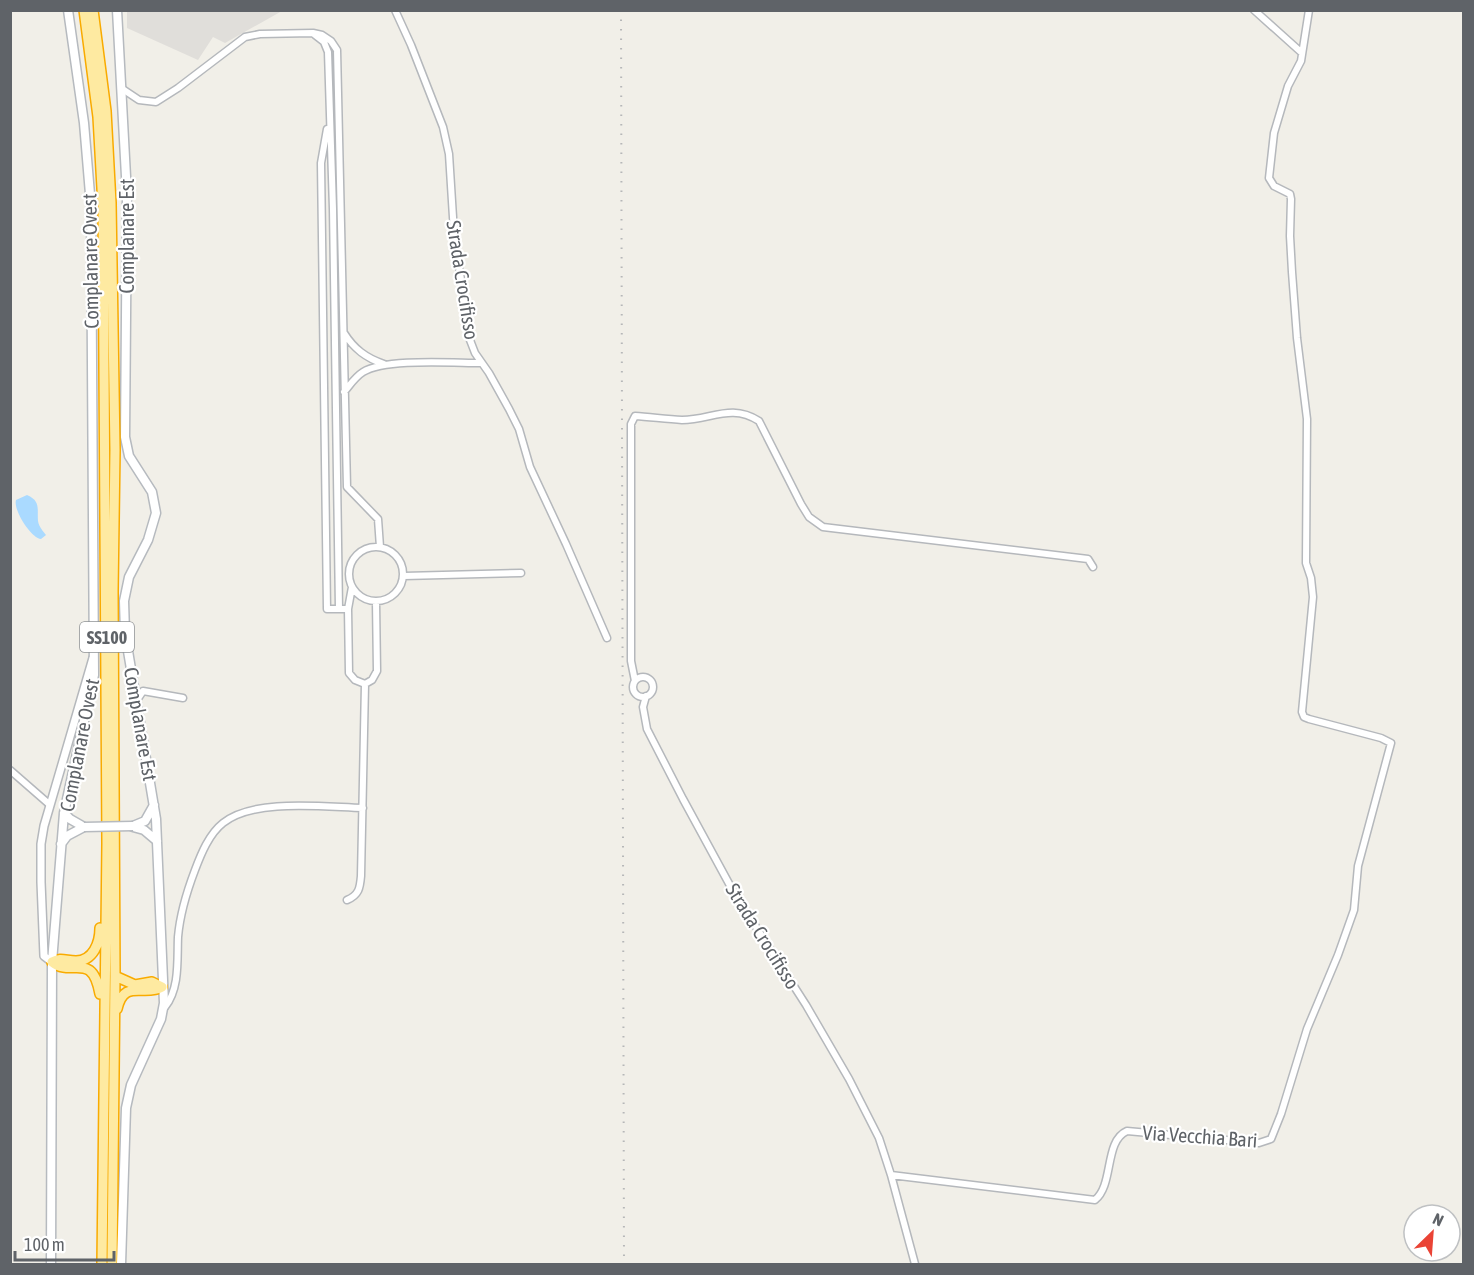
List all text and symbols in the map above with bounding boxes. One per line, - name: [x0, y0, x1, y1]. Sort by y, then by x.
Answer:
- street label: Complanare Est: [115, 178, 138, 293]
- street label: Complanare Ovest: [77, 193, 103, 329]
- street label: Strada Crocifisso: [442, 219, 484, 341]
- road number: SS100: [80, 622, 134, 652]
- street label: Complanare Est: [120, 665, 162, 783]
- street label: Complanare Ovest: [55, 676, 103, 814]
- street label: Strada Crocifisso: [721, 879, 805, 993]
- street label: Via Vecchia Bari: [1142, 1121, 1258, 1151]
- north arrow: [1402, 1203, 1462, 1263]
- text: N: [1430, 1209, 1446, 1230]
- scale bar: [15, 1224, 114, 1262]
- text: 100 m: [24, 1234, 65, 1255]

